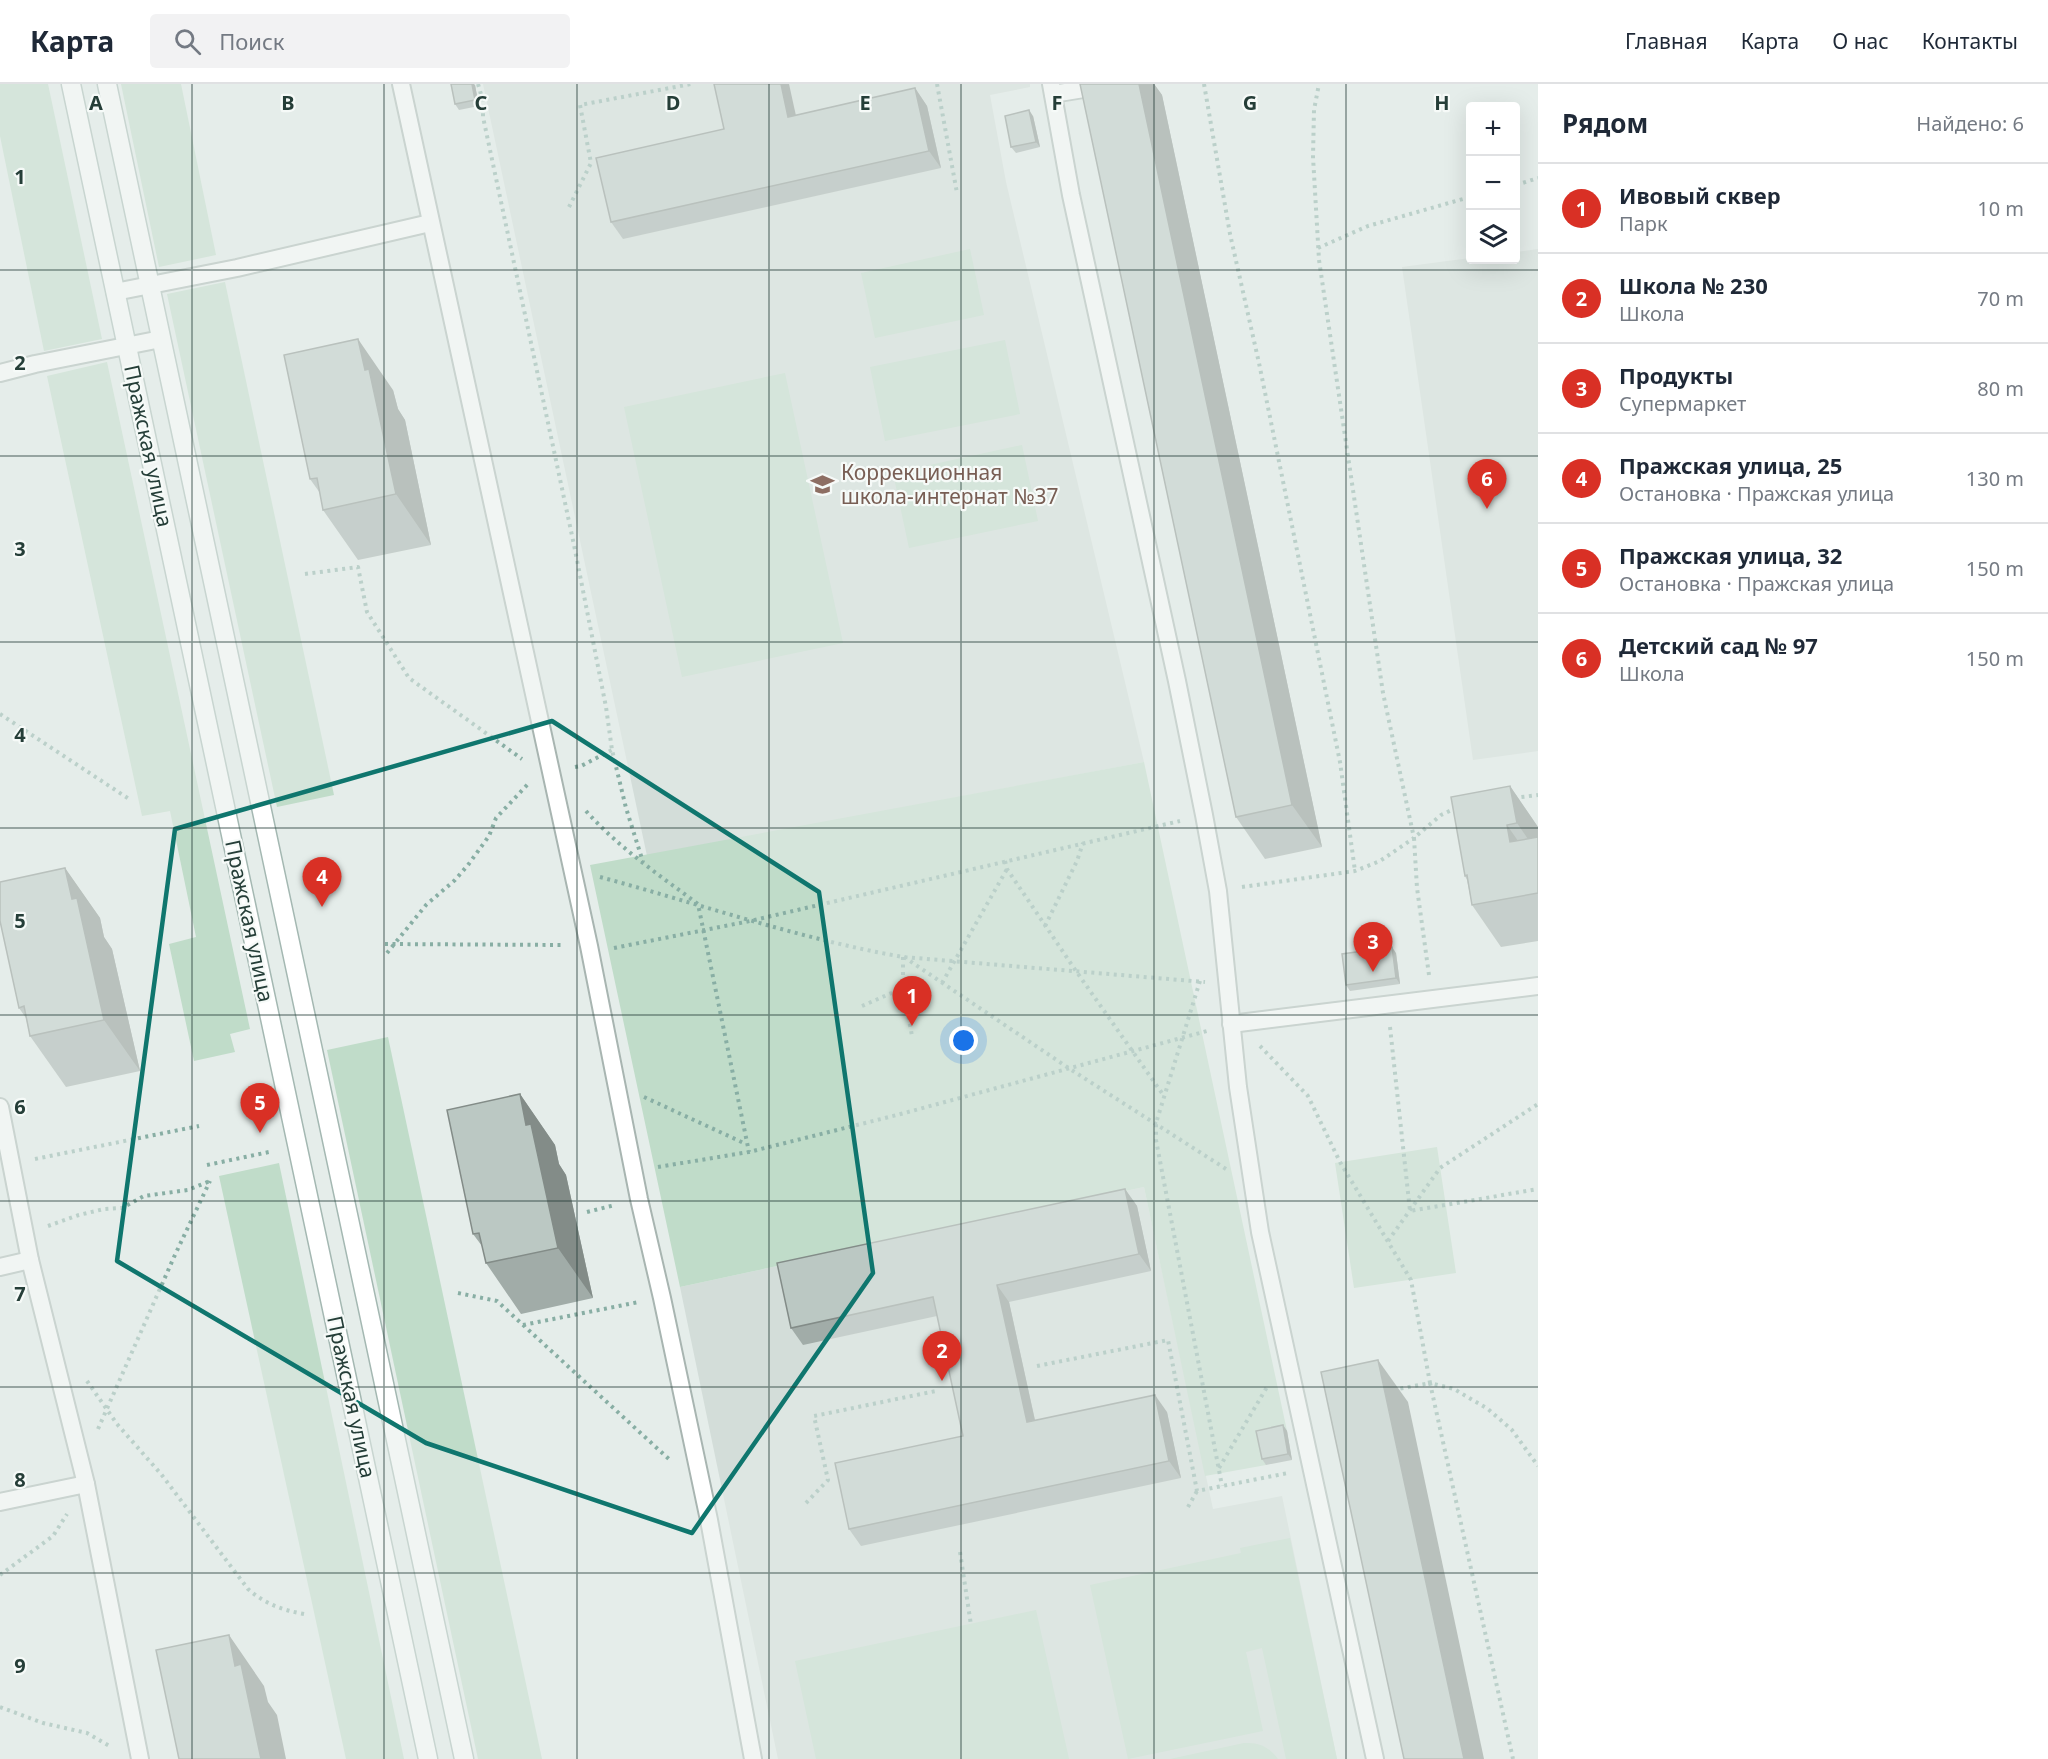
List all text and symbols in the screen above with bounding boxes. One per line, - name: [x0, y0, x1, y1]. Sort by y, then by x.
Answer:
- search box: [150, 14, 570, 68]
- text: Карта: [30, 22, 114, 60]
- icon: search: [171, 25, 204, 58]
- text: Поиск: [219, 26, 285, 56]
- text: Главная: [1625, 27, 1708, 55]
- text: Карта: [1741, 27, 1799, 55]
- text: О нас: [1832, 27, 1889, 55]
- text: Контакты: [1922, 27, 2018, 55]
- text: A: [89, 89, 103, 116]
- text: B: [281, 89, 295, 116]
- text: C: [475, 89, 488, 116]
- text: D: [666, 89, 680, 116]
- text: E: [859, 89, 871, 116]
- text: F: [1052, 89, 1062, 116]
- text: G: [1243, 89, 1257, 116]
- text: H: [1434, 89, 1450, 116]
- map controls: [1466, 102, 1520, 264]
- button: +: [1466, 102, 1520, 156]
- text: Рядом: [1562, 105, 1648, 141]
- text: Найдено: 6: [1916, 110, 2024, 137]
- button: −: [1466, 156, 1520, 210]
- text: 1: [14, 163, 26, 190]
- text: Ивовый сквер: [1619, 180, 1781, 210]
- text: 1: [1576, 195, 1587, 222]
- text: 10 m: [1977, 195, 2024, 222]
- button: layers: [1466, 210, 1520, 264]
- text: Парк: [1619, 210, 1668, 237]
- text: Школа № 230: [1619, 270, 1768, 300]
- text: 2: [1576, 285, 1587, 312]
- text: 70 m: [1977, 285, 2024, 312]
- text: Школа: [1619, 300, 1685, 327]
- text: 2: [14, 349, 26, 376]
- text: Продукты: [1619, 360, 1733, 390]
- street label: Пражская улица: [118, 362, 180, 529]
- text: 3: [1576, 375, 1587, 402]
- text: 80 m: [1977, 375, 2024, 402]
- text: Супермаркет: [1619, 390, 1746, 417]
- text: Пражская улица, 25: [1619, 450, 1842, 480]
- place label: Коррекционная школа-интернат №37: [841, 458, 1059, 510]
- pin: 6: [1468, 460, 1506, 509]
- text: 4: [1576, 465, 1587, 492]
- text: 130 m: [1966, 465, 2024, 492]
- school or university icon: Коррекционная школа-интернат №37: [810, 472, 836, 498]
- text: Остановка · Пражская улица: [1619, 480, 1894, 507]
- text: 3: [14, 535, 26, 562]
- text: Пражская улица, 32: [1619, 540, 1842, 570]
- text: 5: [1576, 555, 1587, 582]
- text: 150 m: [1966, 555, 2024, 582]
- text: Остановка · Пражская улица: [1619, 570, 1894, 597]
- text: Детский сад № 97: [1619, 630, 1818, 660]
- text: 6: [1576, 645, 1587, 672]
- text: 150 m: [1966, 645, 2024, 672]
- text: Школа: [1619, 660, 1685, 687]
- text: 4: [14, 721, 26, 748]
- street label: Пражская улица: [219, 837, 281, 1004]
- pin: 4: [302, 858, 342, 907]
- text: 5: [14, 907, 26, 934]
- pin: 3: [1354, 922, 1392, 972]
- pin: 1: [892, 976, 932, 1026]
- your location: [949, 1026, 978, 1055]
- pin: 5: [240, 1084, 280, 1133]
- text: 6: [14, 1093, 26, 1120]
- text: 7: [14, 1280, 26, 1307]
- street label: Пражская улица: [321, 1313, 383, 1480]
- pin: 2: [922, 1332, 962, 1381]
- text: 8: [14, 1466, 26, 1493]
- text: 9: [14, 1652, 26, 1679]

